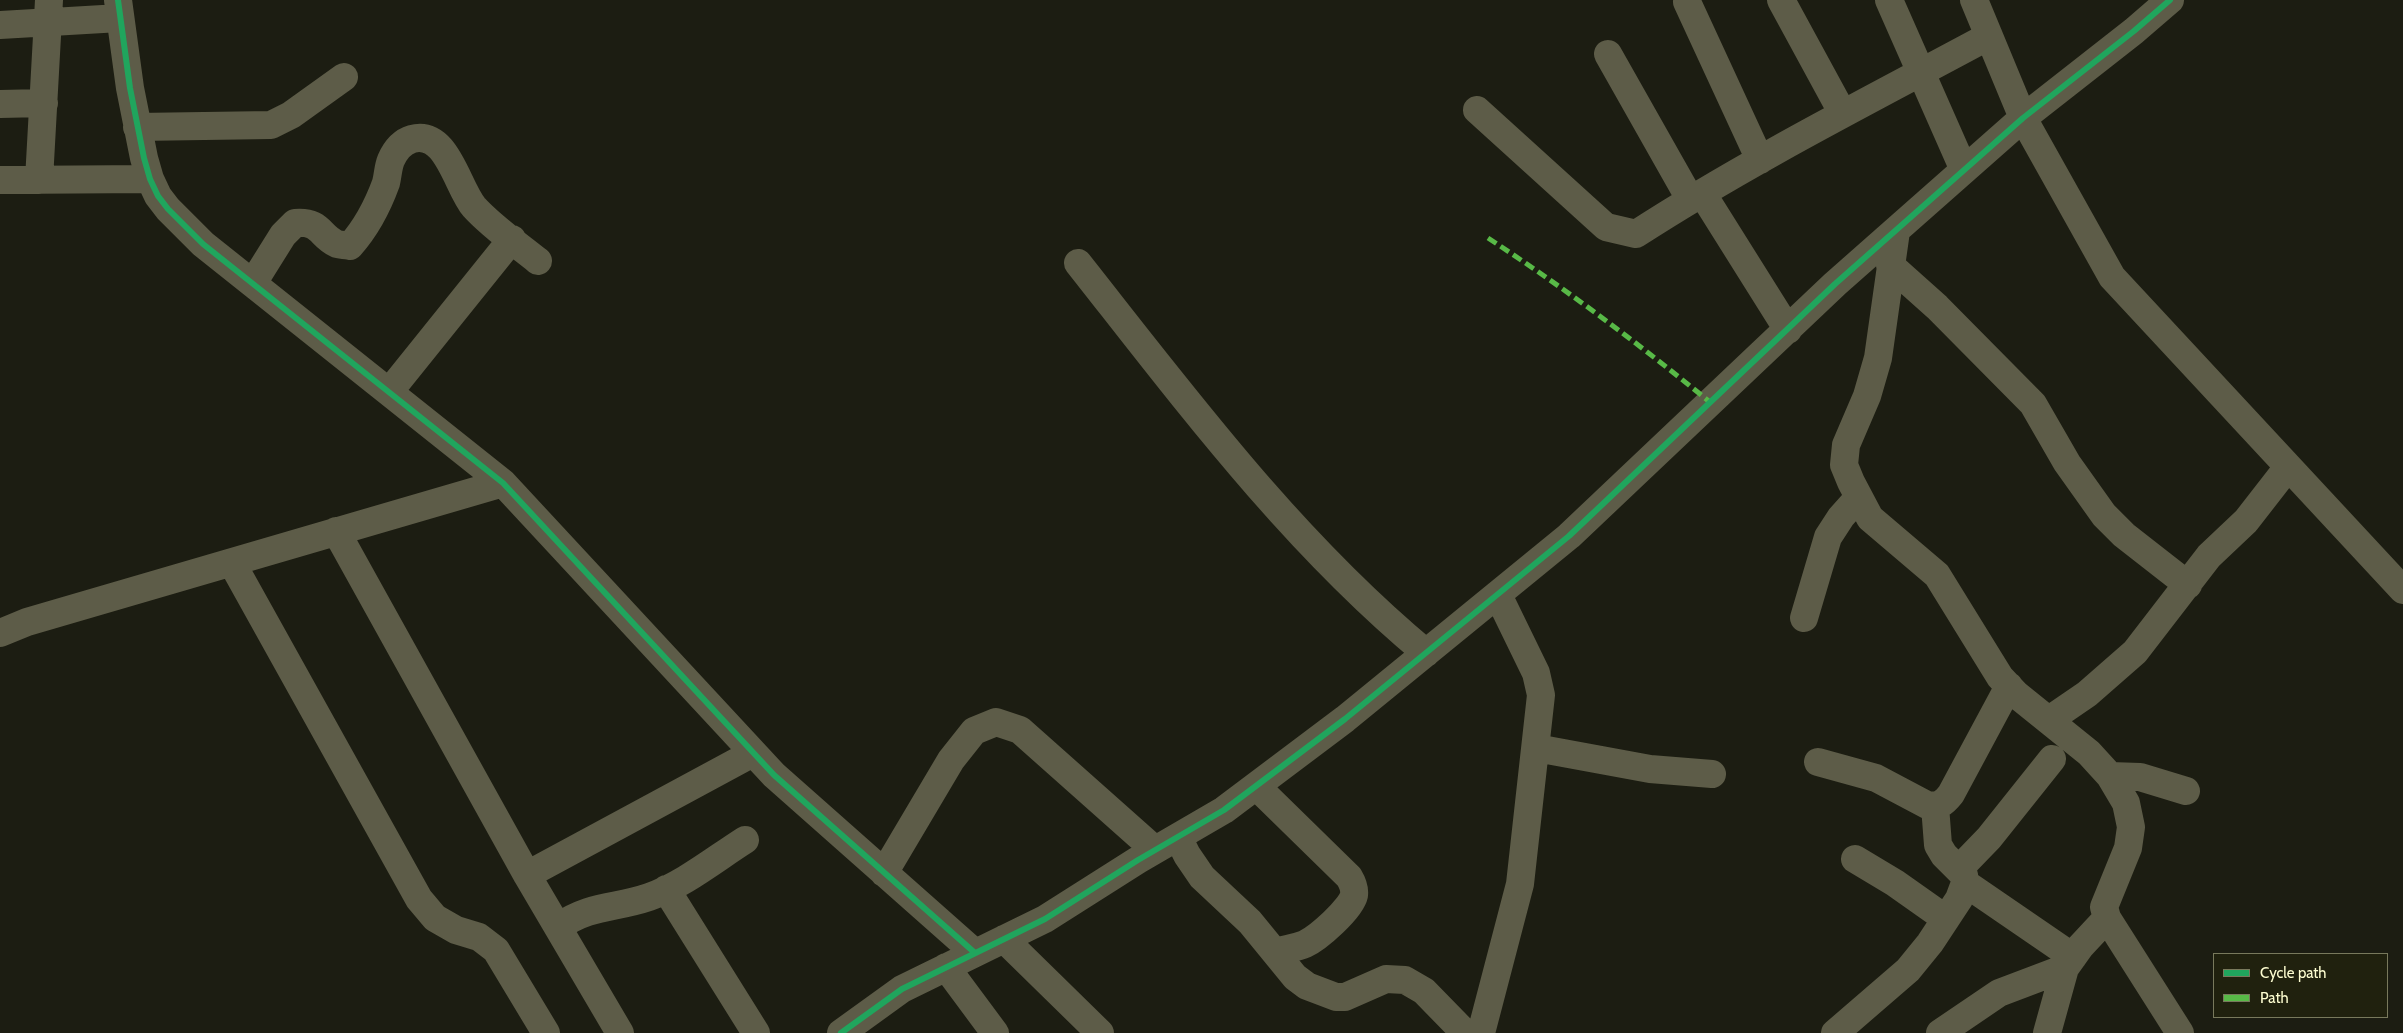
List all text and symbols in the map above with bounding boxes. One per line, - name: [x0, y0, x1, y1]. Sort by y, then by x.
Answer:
- legend: [2213, 953, 2388, 1018]
- text: Cycle path: [2260, 964, 2326, 982]
- text: Path: [2260, 989, 2289, 1007]

